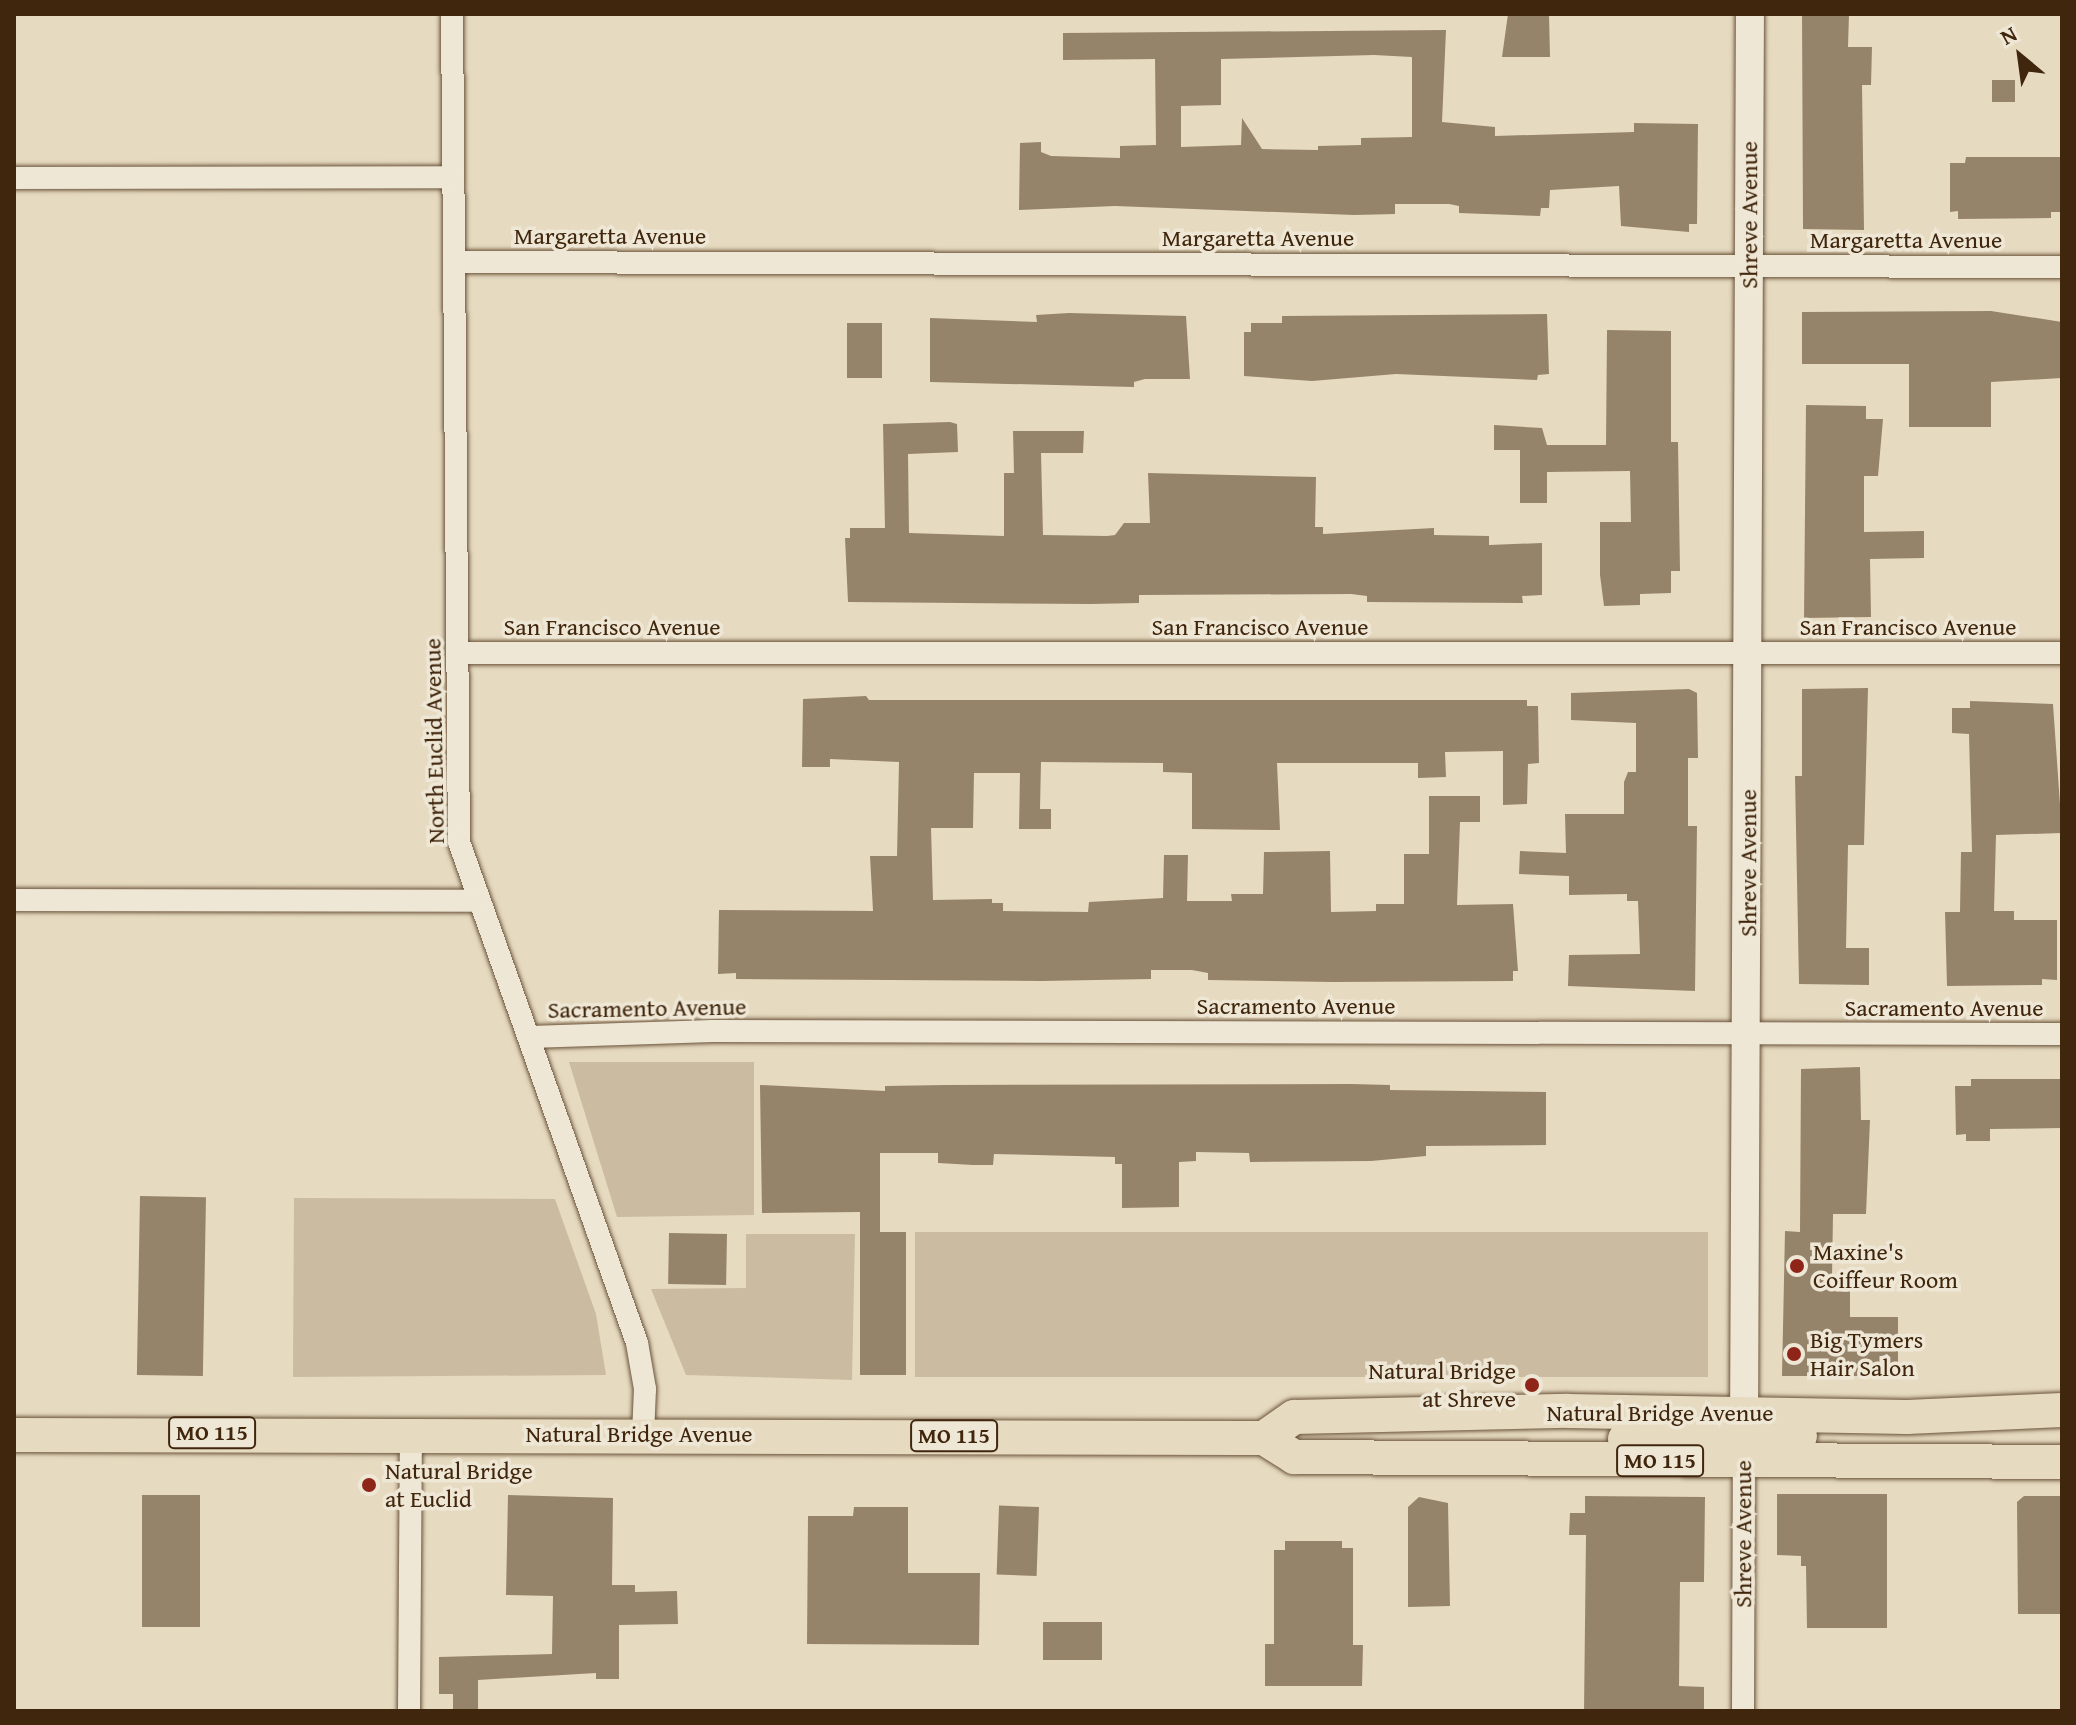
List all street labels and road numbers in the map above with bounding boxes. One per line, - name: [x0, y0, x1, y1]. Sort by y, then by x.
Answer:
- street label: Shreve Avenue: [1735, 141, 1763, 289]
- street label: Margaretta Avenue: [514, 222, 706, 250]
- street label: Margaretta Avenue: [1162, 224, 1354, 252]
- street label: Margaretta Avenue: [1810, 226, 2002, 254]
- street label: San Francisco Avenue: [504, 613, 720, 641]
- street label: San Francisco Avenue: [1152, 613, 1368, 641]
- street label: San Francisco Avenue: [1800, 613, 2016, 641]
- street label: North Euclid Avenue: [418, 638, 450, 844]
- street label: Shreve Avenue: [1734, 789, 1762, 937]
- street label: Sacramento Avenue: [547, 992, 747, 1024]
- street label: Sacramento Avenue: [1197, 992, 1395, 1020]
- street label: Sacramento Avenue: [1845, 994, 2043, 1022]
- street label: Natural Bridge Avenue: [1547, 1399, 1773, 1427]
- road number: MO 115: [168, 1415, 256, 1451]
- road number: MO 115: [910, 1418, 998, 1454]
- street label: Natural Bridge Avenue: [526, 1420, 752, 1448]
- road number: MO 115: [1616, 1443, 1704, 1479]
- street label: Shreve Avenue: [1729, 1460, 1757, 1608]

